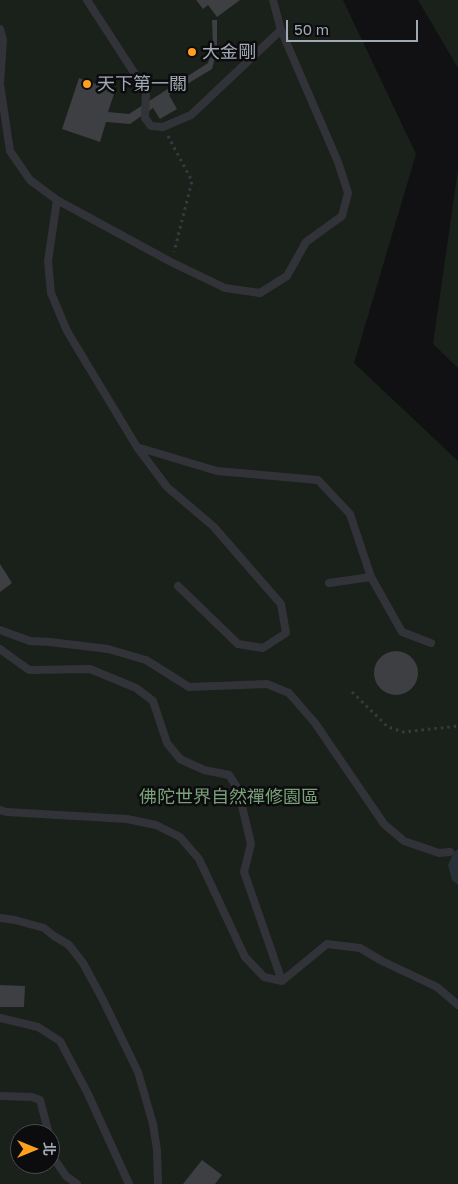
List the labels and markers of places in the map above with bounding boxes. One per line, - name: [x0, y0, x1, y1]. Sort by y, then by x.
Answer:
- place label: 大金剛: [202, 41, 256, 63]
- marker: 大金剛: [186, 46, 198, 58]
- place label: 天下第一關: [97, 73, 187, 95]
- marker: 天下第一關: [81, 78, 93, 90]

